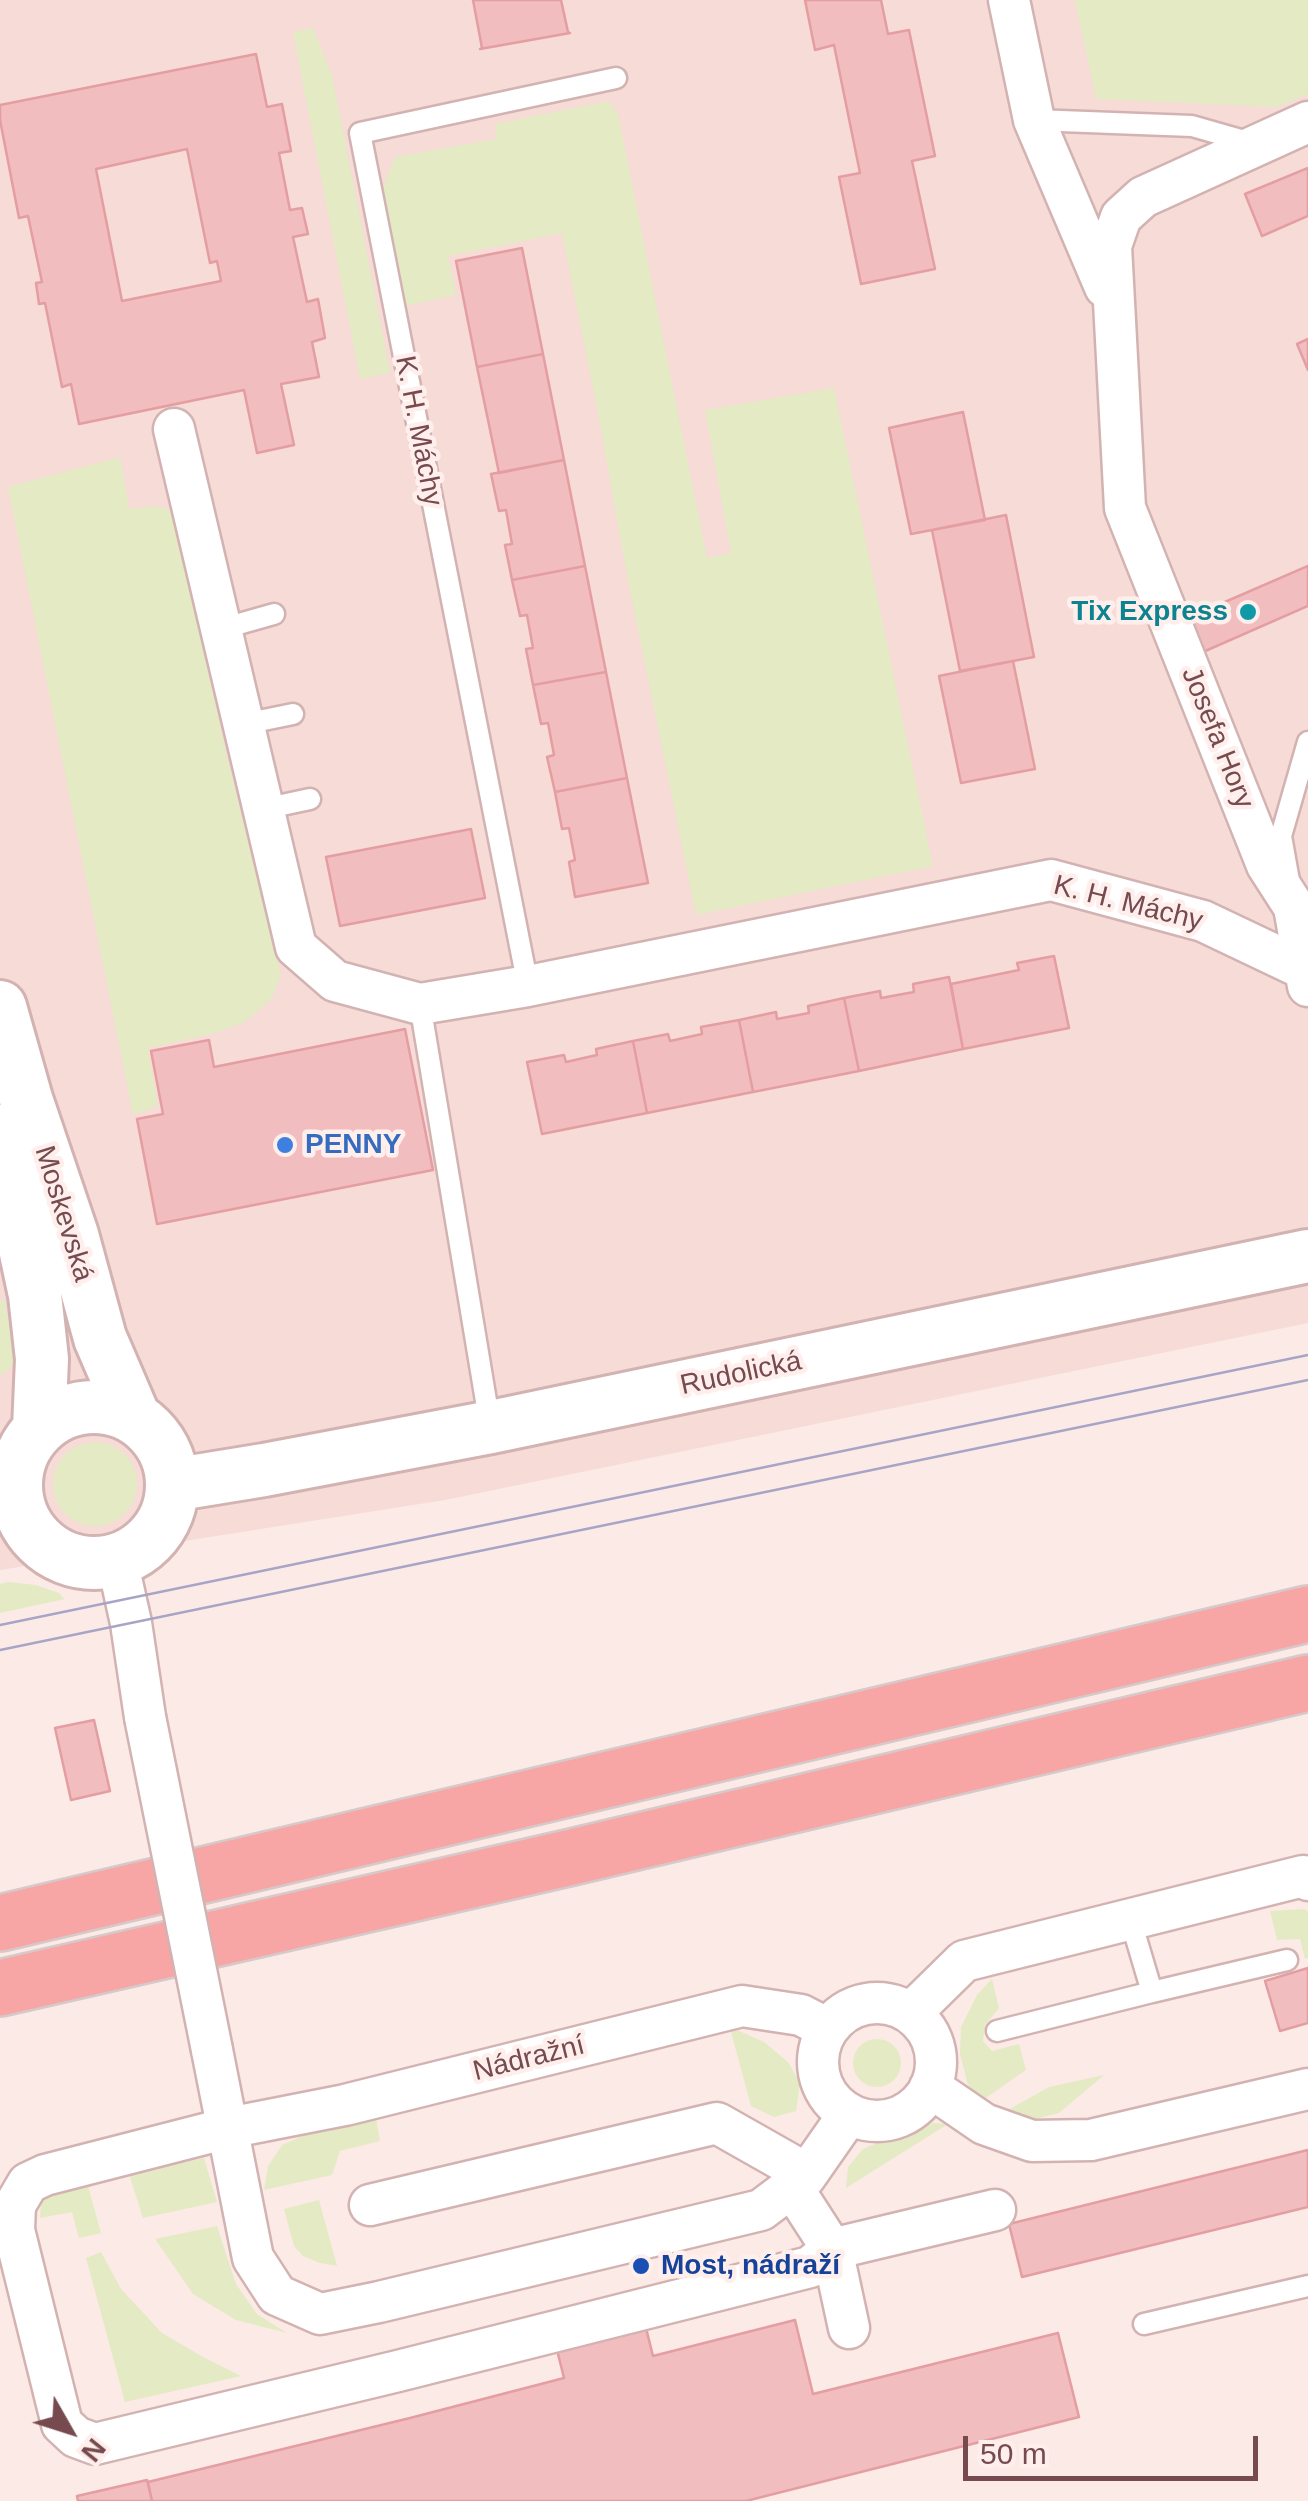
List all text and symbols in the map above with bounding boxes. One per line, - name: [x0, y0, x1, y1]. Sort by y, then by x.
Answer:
- street label: K. H. Máchy: [387, 353, 449, 509]
- place label: Tix Express: [1071, 595, 1228, 629]
- marker: Tix Express: [1237, 601, 1259, 623]
- street label: Josefa Hory: [1173, 662, 1261, 814]
- street label: K. H. Máchy: [1050, 869, 1206, 939]
- place label: PENNY: [305, 1128, 401, 1162]
- marker: PENNY: [274, 1134, 296, 1156]
- street label: Moskevská: [26, 1142, 100, 1286]
- street label: Rudolická: [677, 1345, 805, 1403]
- street label: Nádražní: [470, 2029, 588, 2089]
- place label: Most, nádraží: [661, 2249, 840, 2283]
- marker: Most, nádraží: [630, 2255, 652, 2277]
- north arrow: [20, 2381, 120, 2481]
- scale bar: [968, 2416, 1263, 2478]
- text: N: [75, 2433, 112, 2468]
- text: 50 m: [980, 2437, 1047, 2470]

